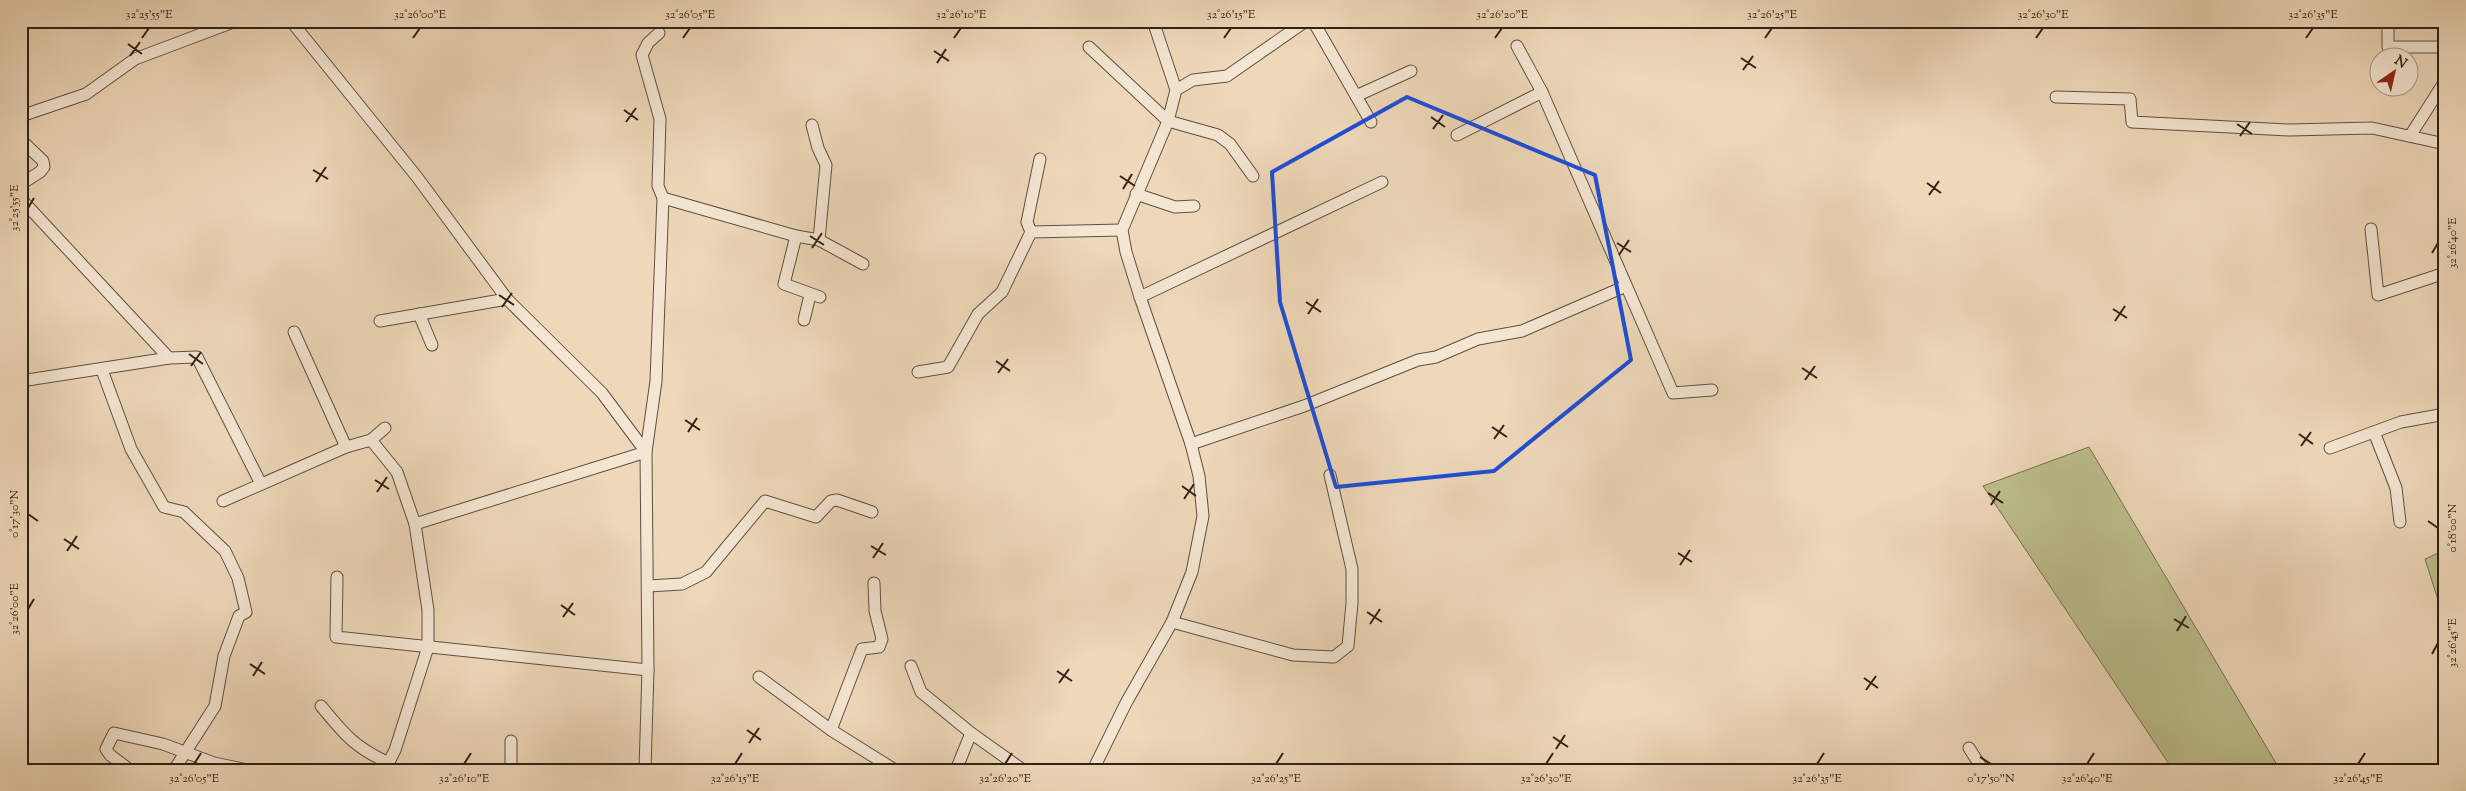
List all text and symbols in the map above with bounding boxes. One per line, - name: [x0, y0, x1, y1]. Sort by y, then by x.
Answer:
- text: 32°25'55"E: [126, 6, 173, 24]
- text: 32°26'00"E: [394, 6, 447, 24]
- text: 32°26'05"E: [665, 6, 716, 24]
- text: 32°26'10"E: [936, 6, 987, 24]
- text: 32°26'15"E: [1207, 6, 1256, 24]
- text: 32°26'20"E: [1476, 6, 1529, 24]
- text: 32°26'25"E: [1747, 6, 1798, 24]
- text: 32°26'30"E: [2017, 6, 2069, 24]
- text: 32°26'35"E: [2288, 6, 2338, 24]
- north arrow: [2368, 48, 2418, 98]
- text: N: [2390, 51, 2410, 74]
- text: 32°25'55"E: [6, 184, 24, 231]
- text: 32°26'40"E: [2444, 217, 2462, 269]
- text: 0°17'30"N: [6, 490, 24, 538]
- text: 0°18'00"N: [2444, 503, 2462, 552]
- text: 32°26'00"E: [6, 582, 24, 635]
- text: 32°26'45"E: [2444, 618, 2462, 668]
- text: 32°26'05"E: [169, 770, 220, 788]
- text: 32°26'10"E: [439, 770, 490, 788]
- text: 32°26'15"E: [711, 770, 760, 788]
- text: 32°26'20"E: [979, 770, 1032, 788]
- text: 32°26'25"E: [1251, 770, 1302, 788]
- text: 32°26'30"E: [1520, 770, 1572, 788]
- text: 32°26'35"E: [1792, 770, 1842, 788]
- text: 0°17'50"N: [1967, 770, 2015, 788]
- text: 32°26'40"E: [2061, 770, 2113, 788]
- text: 32°26'45"E: [2333, 770, 2383, 788]

